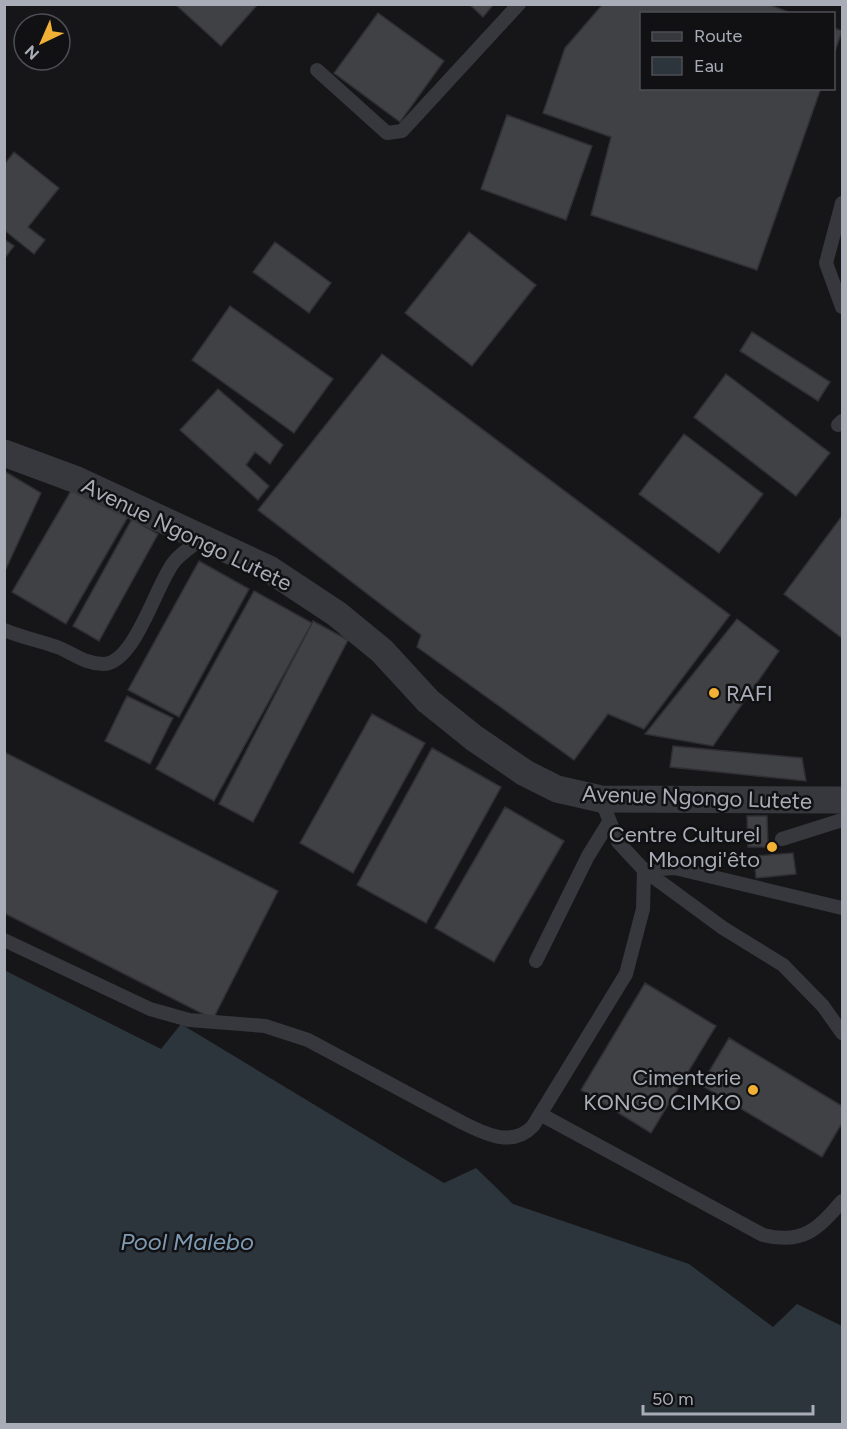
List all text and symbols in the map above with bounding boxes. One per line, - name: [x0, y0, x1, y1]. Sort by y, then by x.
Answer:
- north arrow: [12, 12, 72, 72]
- legend: [640, 12, 835, 90]
- text: Route: [694, 25, 743, 47]
- text: N: [21, 41, 43, 64]
- text: Eau: [694, 55, 724, 77]
- street label: Avenue Ngongo Lutete: [77, 472, 296, 597]
- place label: RAFI: [726, 680, 773, 707]
- marker: RAFI: [707, 686, 721, 700]
- street label: Avenue Ngongo Lutete: [581, 780, 812, 815]
- place label: Centre Culturel Mbongi'êto: [609, 821, 760, 873]
- marker: Centre Culturel Mbongi'êto: [765, 840, 779, 854]
- place label: Cimenterie KONGO CIMKO: [583, 1064, 741, 1116]
- marker: Cimenterie KONGO CIMKO: [746, 1083, 760, 1097]
- water label: Pool Malebo: [120, 1227, 254, 1256]
- scale bar: [643, 1378, 812, 1416]
- text: 50 m: [652, 1388, 694, 1410]

